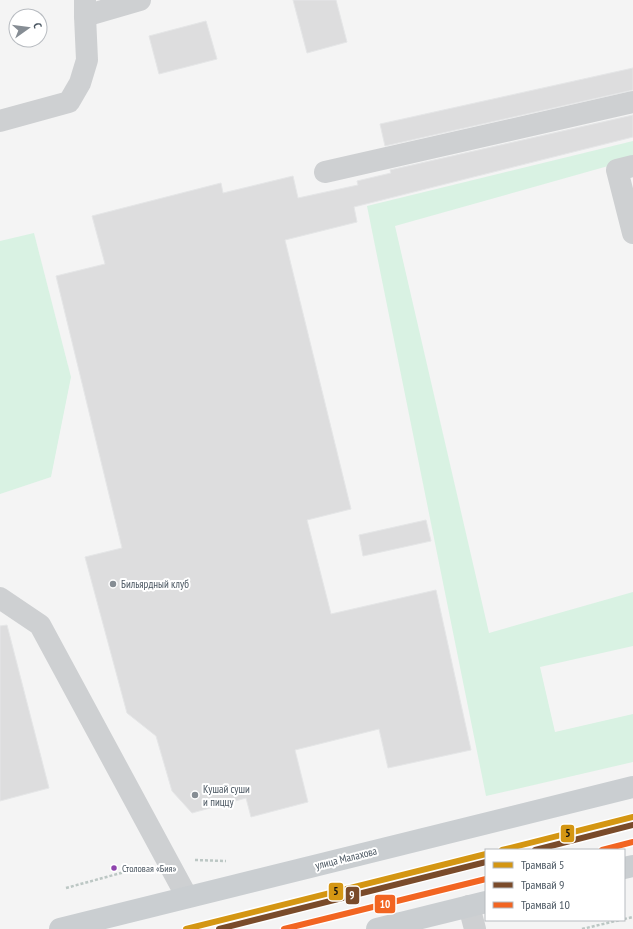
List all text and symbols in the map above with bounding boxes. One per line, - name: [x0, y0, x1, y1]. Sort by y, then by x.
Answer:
- north arrow: [8, 8, 48, 48]
- text: С: [30, 21, 45, 30]
- place label: Бильярдный клуб: [121, 577, 189, 591]
- marker: Бильярдный клуб: [108, 579, 118, 589]
- place label: Кушай суши и пиццу: [203, 782, 250, 809]
- marker: Кушай суши и пиццу: [190, 790, 200, 800]
- line badge: 5: [560, 824, 575, 843]
- text: 5: [565, 826, 571, 840]
- street label: улица Малахова: [314, 844, 378, 872]
- legend: [485, 849, 625, 921]
- text: Трамвай 5: [521, 857, 564, 872]
- place label: Столовая «Бия»: [122, 862, 176, 875]
- marker: Столовая «Бия»: [109, 863, 119, 873]
- text: Трамвай 9: [521, 877, 564, 892]
- line badge: 5: [328, 882, 344, 901]
- text: 5: [333, 884, 339, 898]
- line badge: 9: [345, 886, 360, 905]
- text: 9: [349, 888, 355, 902]
- line badge: 10: [374, 894, 396, 914]
- text: 10: [380, 897, 390, 911]
- text: Трамвай 10: [521, 897, 570, 912]

